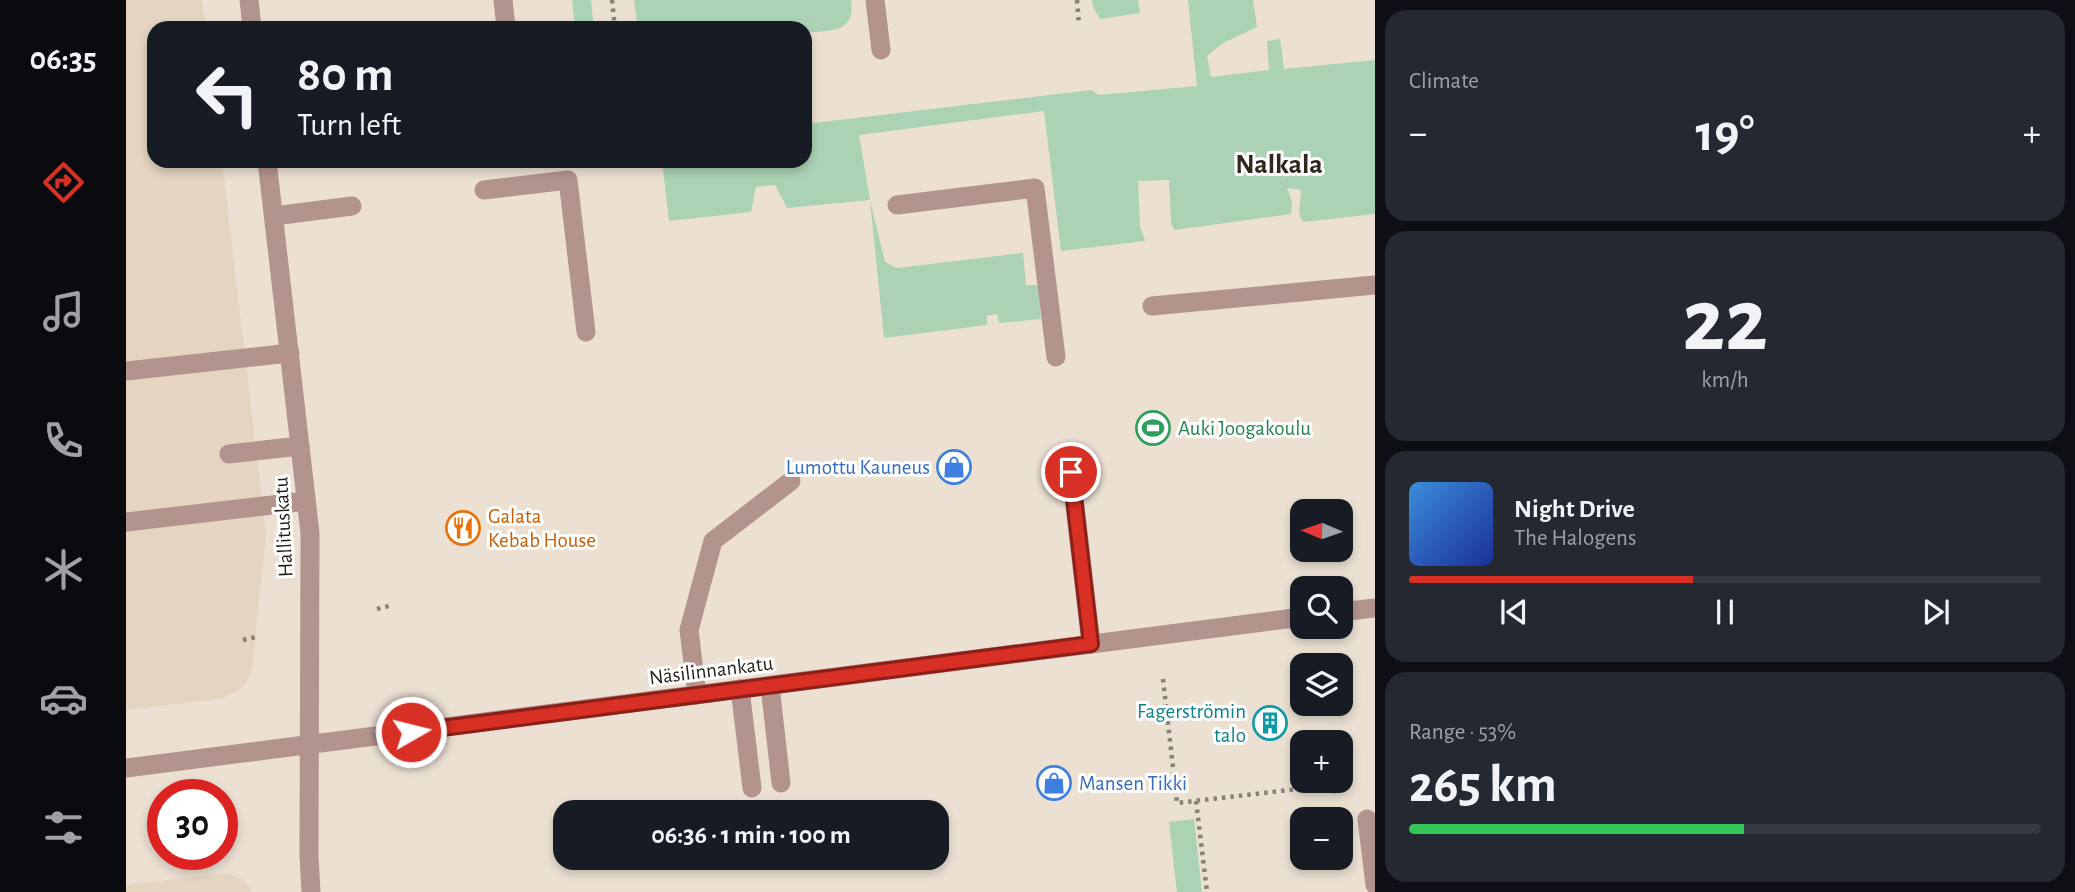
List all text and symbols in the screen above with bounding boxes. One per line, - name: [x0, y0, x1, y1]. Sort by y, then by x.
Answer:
- text: 06:35: [29, 43, 97, 75]
- icon: left: [182, 49, 273, 140]
- text: 80 m: [297, 51, 394, 100]
- text: Climate: [1409, 70, 1479, 93]
- text: 19°: [1695, 108, 1755, 160]
- text: Turn left: [297, 109, 401, 141]
- text: −: [1409, 115, 1427, 153]
- text: +: [2023, 115, 2041, 153]
- district label: Nalkala: [1235, 151, 1323, 179]
- icon: directions: [39, 158, 88, 207]
- text: 22: [1682, 276, 1768, 367]
- icon: music: [39, 287, 88, 336]
- text: km/h: [1701, 369, 1749, 392]
- sports icon: Auki Joogakoulu: [1134, 409, 1172, 447]
- icon: phone: [39, 416, 88, 465]
- place label: Auki Joogakoulu: [1178, 418, 1311, 439]
- pin: [1041, 442, 1101, 502]
- shop icon: Lumottu Kauneus: [935, 448, 973, 486]
- icon: arrive: [1052, 453, 1090, 491]
- place label: Lumottu Kauneus: [786, 457, 930, 478]
- street label: Hallituskatu: [270, 476, 297, 578]
- text: Night Drive: [1514, 496, 1635, 522]
- north arrow: [1290, 499, 1353, 562]
- map controls: [1290, 499, 1353, 870]
- place label: Galata Kebab House: [488, 506, 596, 551]
- restaurant icon: Galata Kebab House: [444, 509, 482, 547]
- text: The Halogens: [1514, 527, 1636, 550]
- icon: climate: [39, 545, 88, 594]
- button: search: [1290, 576, 1353, 639]
- icon: previous: [1495, 593, 1533, 631]
- icon: pause: [1706, 593, 1744, 631]
- icon: next: [1917, 593, 1955, 631]
- street label: Näsilinnankatu: [648, 652, 775, 689]
- button: layers: [1290, 653, 1353, 716]
- icon: car: [39, 674, 88, 723]
- position arrow: [374, 695, 448, 769]
- place label: Fagerströmin talo: [1137, 701, 1246, 746]
- building icon: Fagerströmin talo: [1251, 704, 1289, 742]
- text: Range · 53%: [1409, 721, 1516, 744]
- button: +: [1290, 730, 1353, 793]
- text: 265 km: [1409, 759, 1557, 811]
- shop icon: Mansen Tikki: [1035, 764, 1073, 802]
- place label: Mansen Tikki: [1079, 773, 1187, 794]
- speed limit sign: 30: [147, 779, 238, 870]
- icon: filters: [39, 803, 88, 852]
- button: −: [1290, 807, 1353, 870]
- text: 06:36 · 1 min · 100 m: [651, 822, 851, 848]

